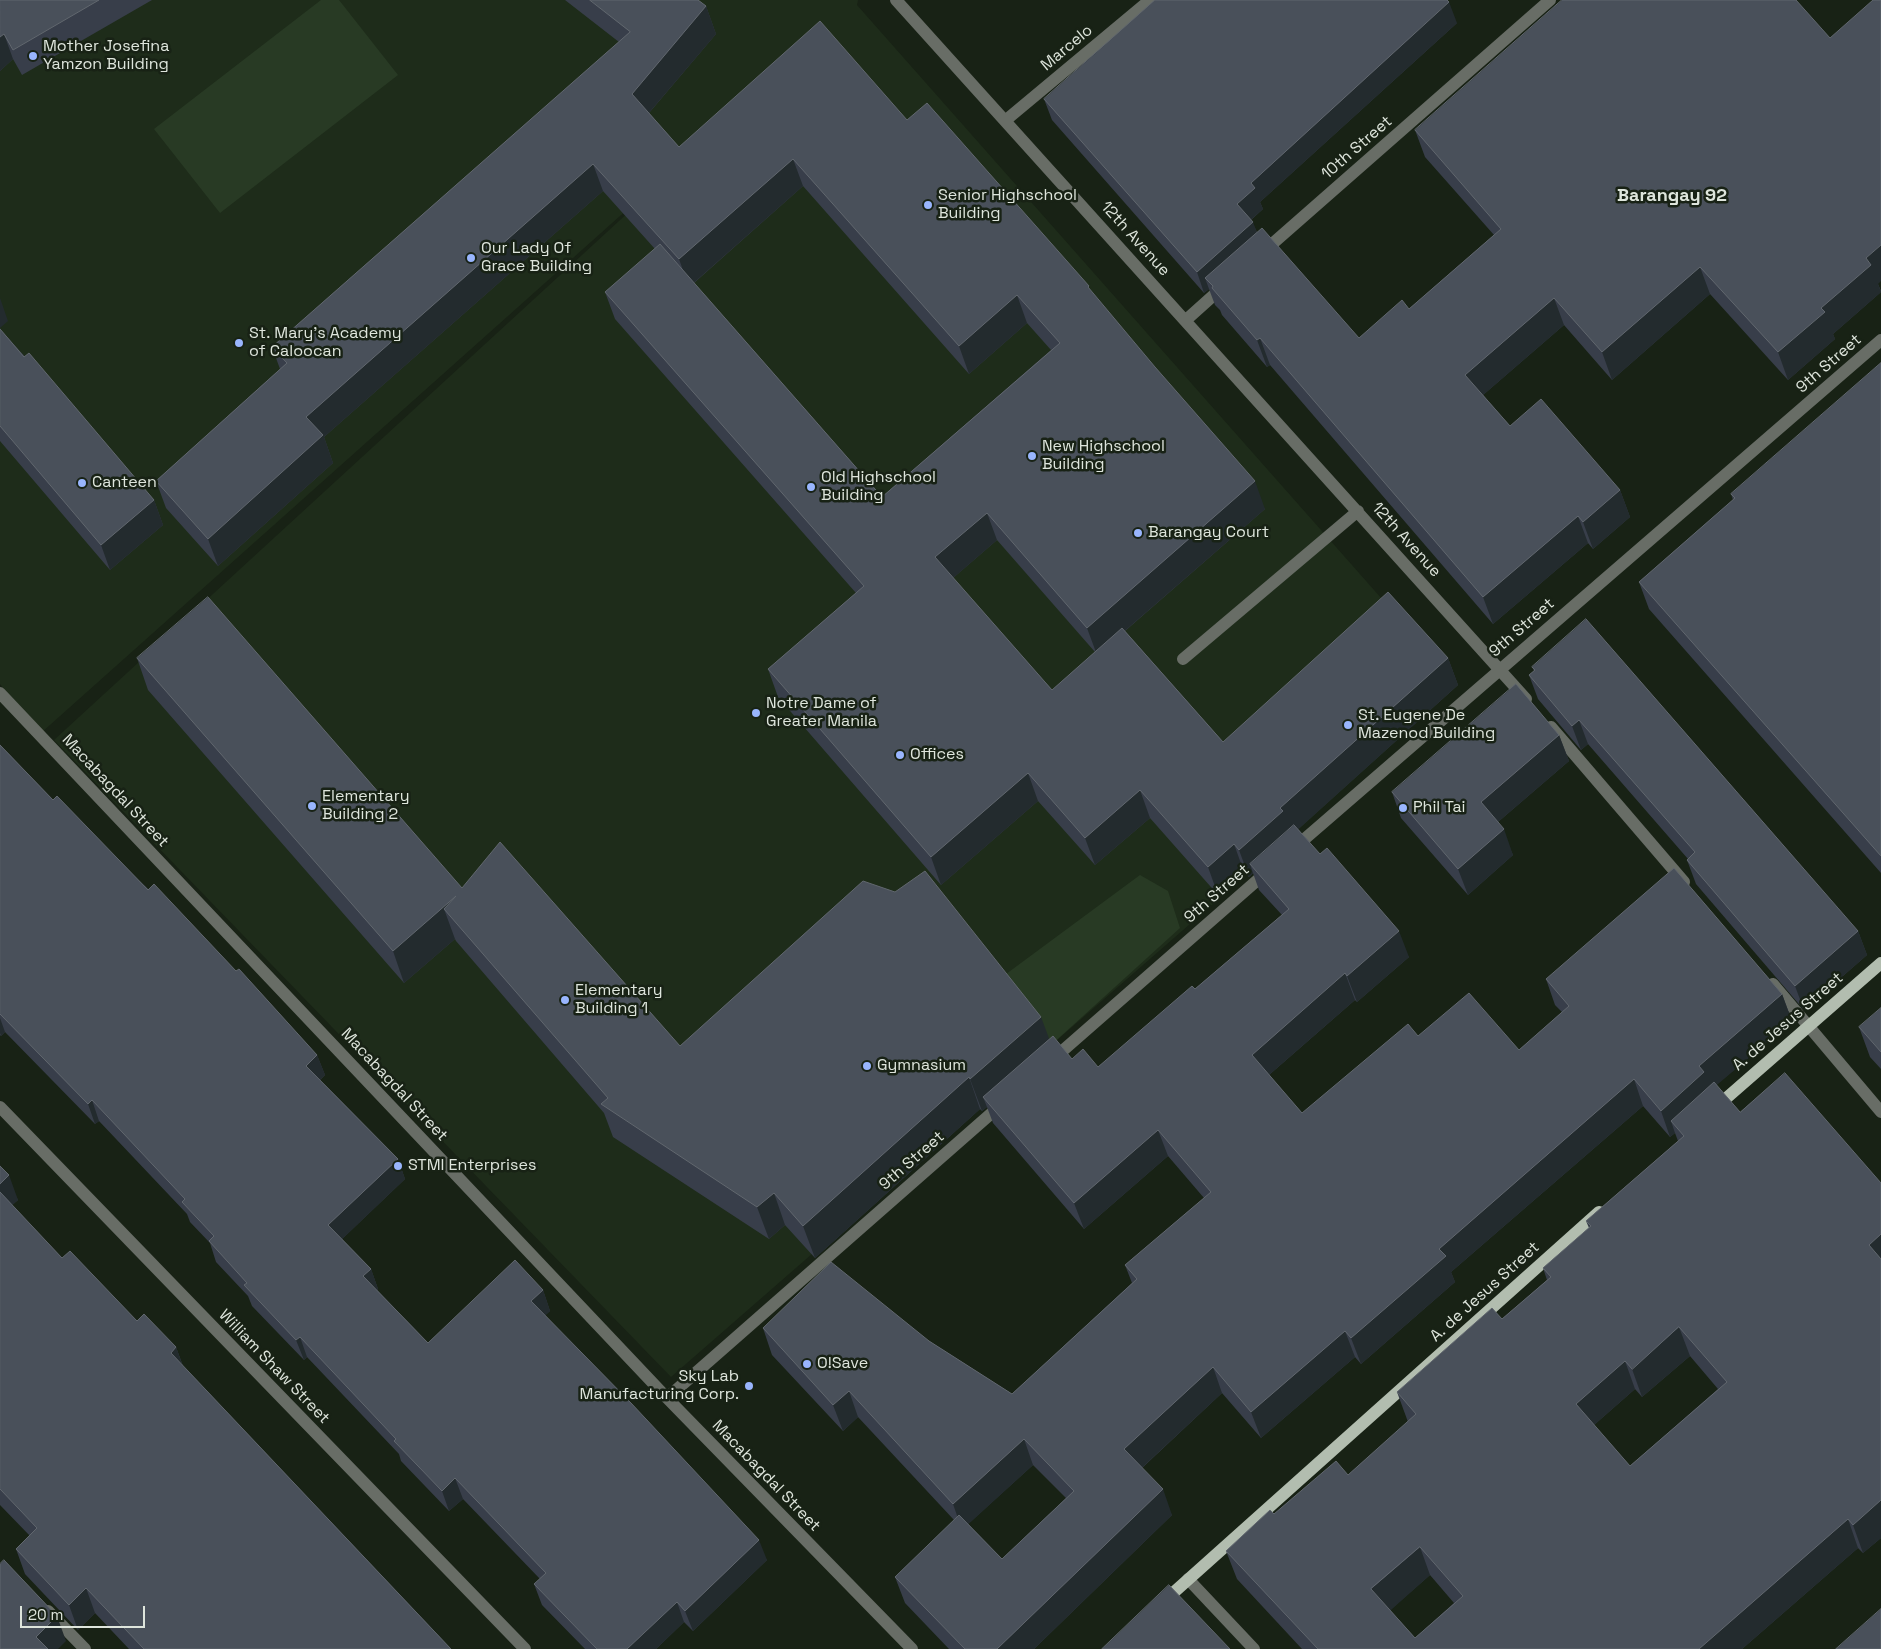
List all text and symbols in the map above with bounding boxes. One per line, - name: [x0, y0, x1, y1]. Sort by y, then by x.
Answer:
- street label: Marcelo: [1037, 21, 1097, 75]
- place label: Mother Josefina Yamzon Building: [43, 37, 169, 75]
- marker: Mother Josefina Yamzon Building: [27, 50, 39, 62]
- street label: 10th Street: [1318, 112, 1396, 184]
- district label: Barangay 92: [1617, 185, 1727, 207]
- place label: Senior Highschool Building: [938, 186, 1077, 224]
- street label: 12th Avenue: [1096, 198, 1174, 280]
- marker: Senior Highschool Building: [922, 199, 934, 211]
- place label: Our Lady Of Grace Building: [481, 239, 592, 277]
- marker: Our Lady Of Grace Building: [465, 252, 477, 264]
- place label: St. Mary's Academy of Caloocan: [249, 324, 402, 362]
- street label: 9th Street: [1793, 331, 1865, 397]
- marker: St. Mary's Academy of Caloocan: [233, 337, 245, 349]
- place label: New Highschool Building: [1042, 437, 1165, 475]
- marker: New Highschool Building: [1026, 450, 1038, 462]
- place label: Old Highschool Building: [821, 468, 936, 506]
- place label: Canteen: [92, 473, 157, 493]
- marker: Canteen: [76, 477, 88, 489]
- marker: Old Highschool Building: [805, 481, 817, 493]
- street label: 12th Avenue: [1367, 499, 1445, 581]
- place label: Barangay Court: [1148, 523, 1269, 543]
- marker: Barangay Court: [1132, 527, 1144, 539]
- street label: 9th Street: [1486, 595, 1558, 661]
- place label: Notre Dame of Greater Manila: [766, 694, 877, 732]
- place label: St. Eugene De Mazenod Building: [1358, 706, 1495, 744]
- marker: Notre Dame of Greater Manila: [750, 707, 762, 719]
- marker: St. Eugene De Mazenod Building: [1342, 719, 1354, 731]
- street label: Macabagdal Street: [58, 730, 172, 852]
- place label: Offices: [910, 745, 964, 765]
- marker: Offices: [894, 749, 906, 761]
- place label: Elementary Building 2: [322, 787, 410, 825]
- place label: Phil Tai: [1413, 798, 1466, 818]
- marker: Elementary Building 2: [306, 800, 318, 812]
- marker: Phil Tai: [1397, 802, 1409, 814]
- street label: 9th Street: [1181, 861, 1253, 927]
- street label: A. de Jesus Street: [1729, 969, 1847, 1075]
- place label: Elementary Building 1: [575, 981, 663, 1019]
- marker: Elementary Building 1: [559, 994, 571, 1006]
- street label: Macabagdal Street: [337, 1024, 451, 1146]
- place label: Gymnasium: [877, 1056, 966, 1076]
- marker: Gymnasium: [861, 1060, 873, 1072]
- street label: 9th Street: [876, 1128, 948, 1194]
- place label: STMI Enterprises: [408, 1156, 536, 1176]
- marker: STMI Enterprises: [392, 1160, 404, 1172]
- street label: A. de Jesus Street: [1426, 1238, 1544, 1346]
- street label: William Shaw Street: [215, 1306, 333, 1428]
- place label: O!Save: [817, 1354, 868, 1374]
- marker: O!Save: [801, 1358, 813, 1370]
- place label: Sky Lab Manufacturing Corp.: [580, 1367, 739, 1405]
- marker: Sky Lab Manufacturing Corp.: [743, 1380, 755, 1392]
- street label: Macabagdal Street: [708, 1416, 824, 1536]
- scale bar: [22, 1596, 148, 1628]
- text: 20 m: [28, 1605, 63, 1624]

